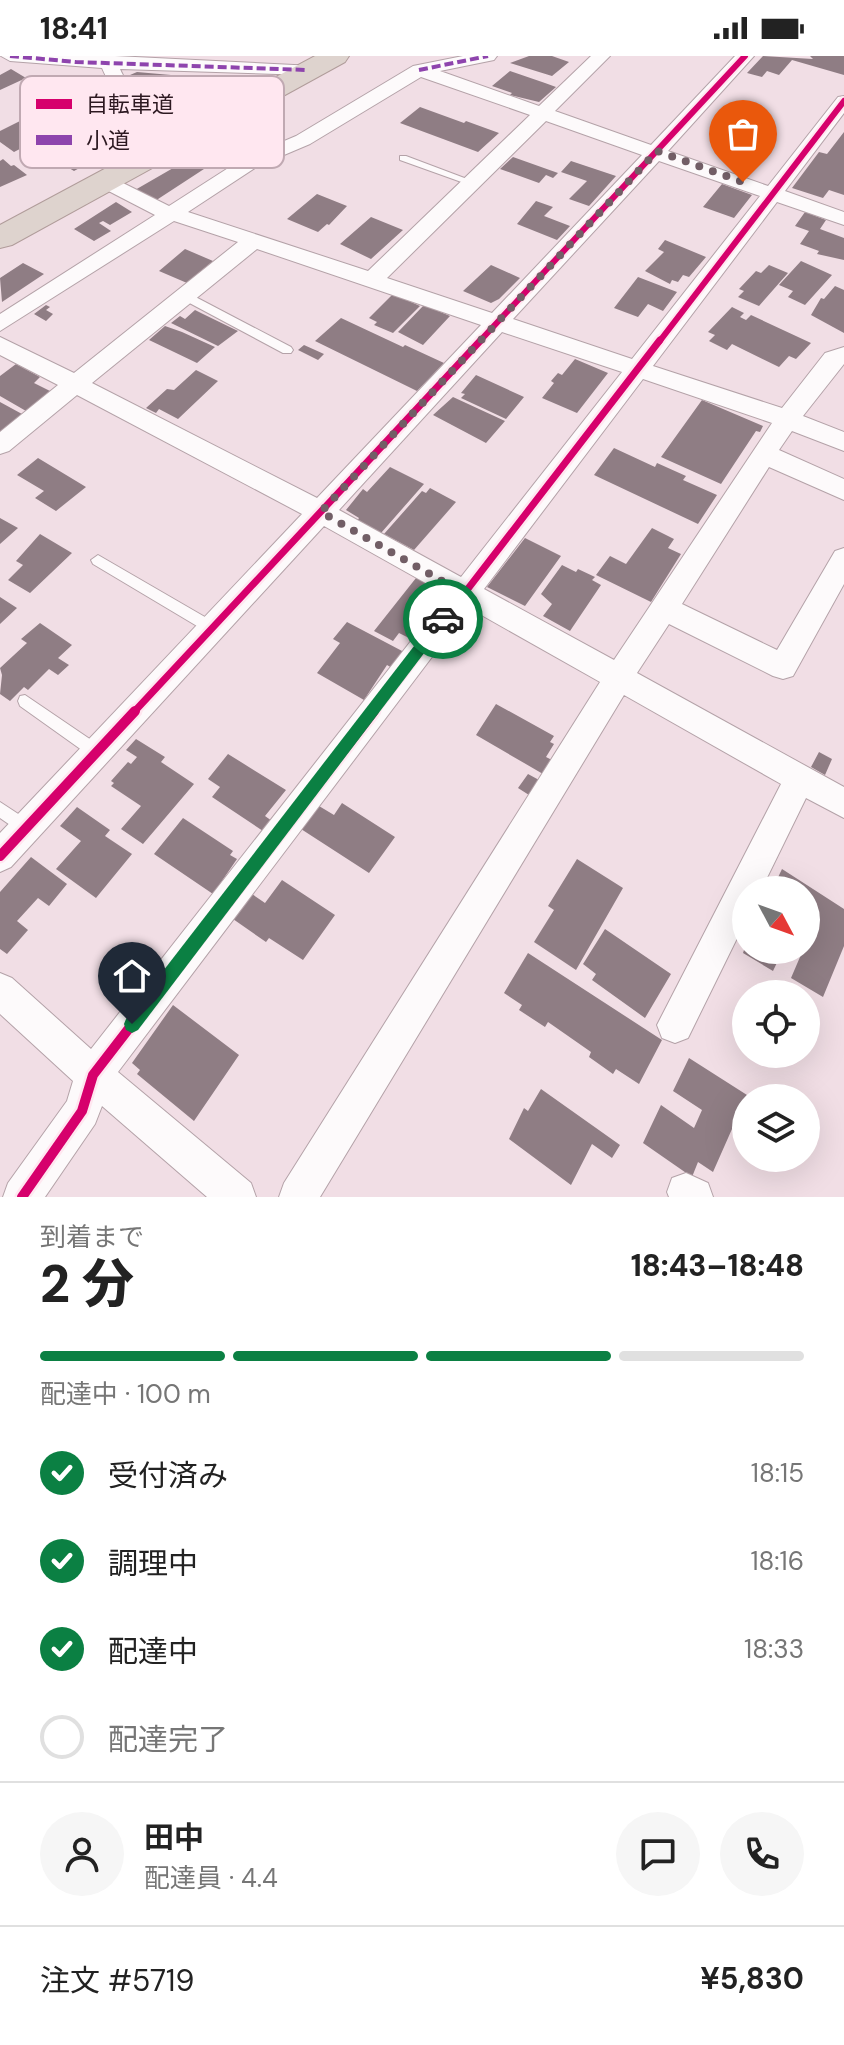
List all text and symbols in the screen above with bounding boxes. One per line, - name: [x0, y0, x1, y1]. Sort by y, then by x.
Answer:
- text: 18:41: [40, 9, 108, 48]
- legend: [20, 76, 284, 168]
- text: 自転車道: [86, 90, 174, 119]
- pin: [709, 100, 777, 182]
- icon: bag: [721, 112, 765, 156]
- text: 小道: [86, 126, 130, 155]
- courier: [403, 579, 483, 659]
- icon: car: [421, 597, 465, 641]
- north arrow: [732, 876, 820, 964]
- map controls: [732, 876, 820, 1172]
- pin: [98, 942, 166, 1024]
- icon: home: [110, 954, 154, 998]
- button: locate: [732, 980, 820, 1068]
- button: layers: [732, 1084, 820, 1172]
- text: 到着まで: [40, 1220, 144, 1254]
- text: 18:43–18:48: [631, 1246, 804, 1285]
- text: 2 分: [40, 1250, 134, 1318]
- text: 配達中 · 100 m: [40, 1377, 211, 1411]
- icon: check: [40, 1451, 84, 1495]
- text: 受付済み: [108, 1456, 228, 1495]
- text: 18:15: [751, 1456, 804, 1490]
- icon: check: [40, 1539, 84, 1583]
- text: 調理中: [108, 1544, 198, 1583]
- text: 18:16: [750, 1544, 804, 1578]
- icon: check: [40, 1627, 84, 1671]
- text: 配達中: [108, 1632, 198, 1671]
- text: 18:33: [744, 1632, 804, 1666]
- text: 配達完了: [108, 1720, 228, 1759]
- button: person: [40, 1812, 124, 1896]
- button: chat: [616, 1812, 700, 1896]
- button: phone: [720, 1812, 804, 1896]
- text: 田中: [144, 1818, 204, 1857]
- text: 配達員 · 4.4: [144, 1861, 278, 1895]
- text: ¥5,830: [700, 1959, 804, 1998]
- text: 注文 #5719: [40, 1961, 194, 2000]

